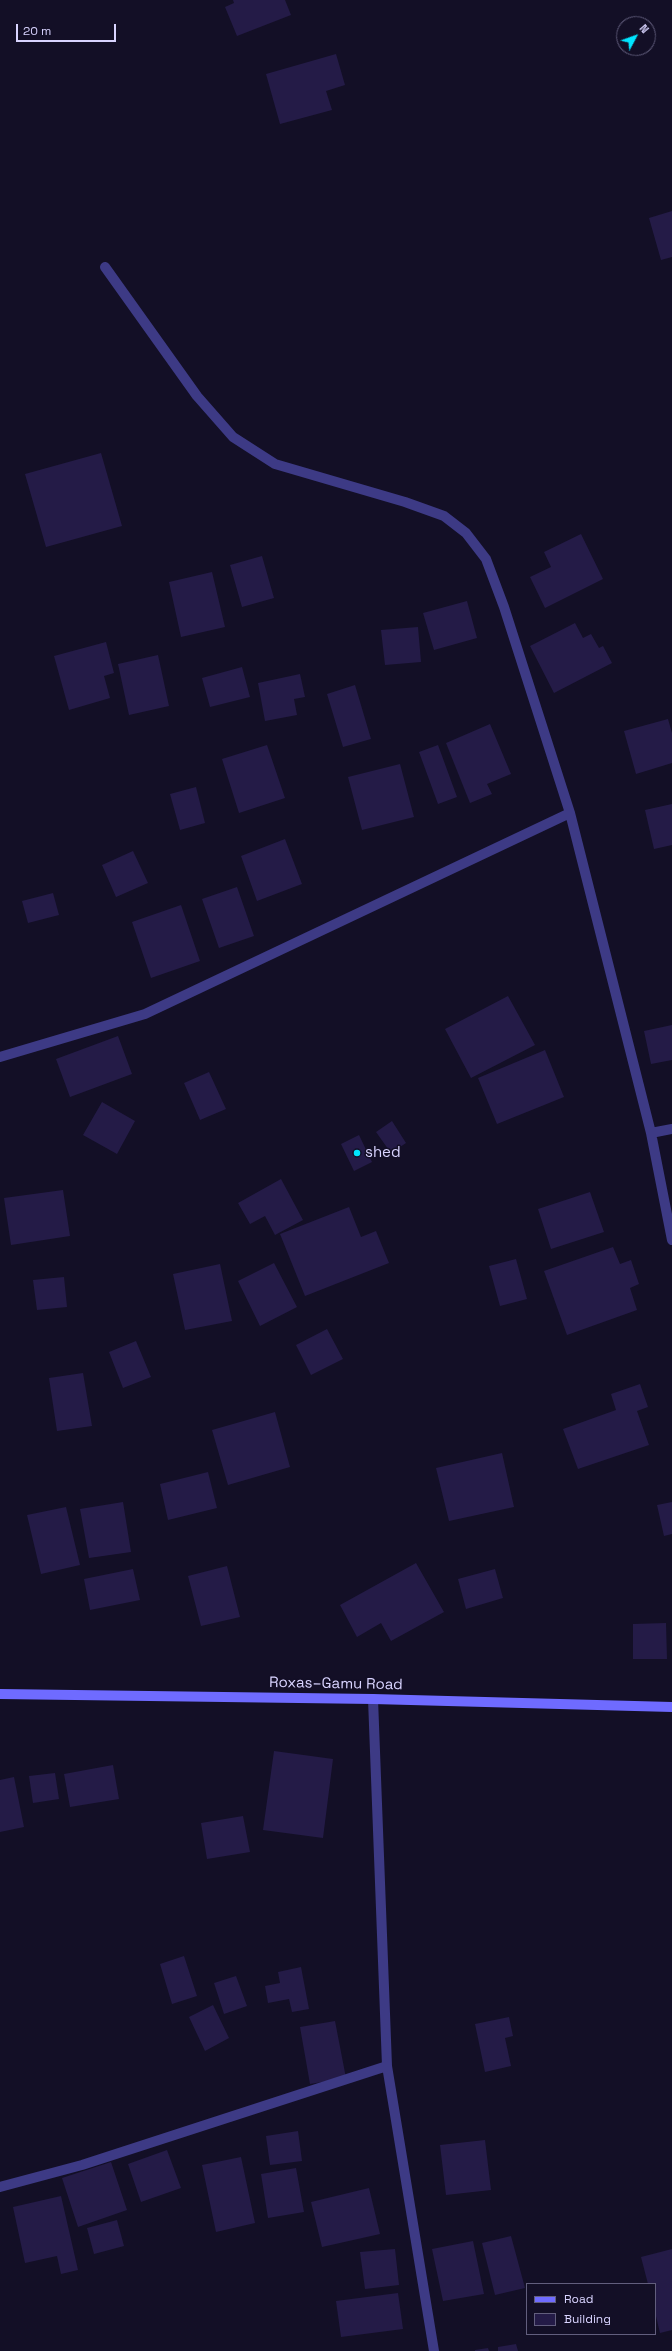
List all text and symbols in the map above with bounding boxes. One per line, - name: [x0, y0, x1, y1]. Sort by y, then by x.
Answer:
- scale bar: [18, 16, 118, 42]
- north arrow: [616, 16, 656, 56]
- text: N: [637, 21, 652, 36]
- text: 20 m: [23, 23, 51, 39]
- place label: shed: [365, 1144, 401, 1162]
- marker: shed: [352, 1148, 362, 1158]
- street label: Roxas–Gamu Road: [269, 1674, 403, 1694]
- legend: [526, 2283, 656, 2335]
- text: Road: [564, 2291, 593, 2307]
- text: Building: [564, 2311, 611, 2327]

